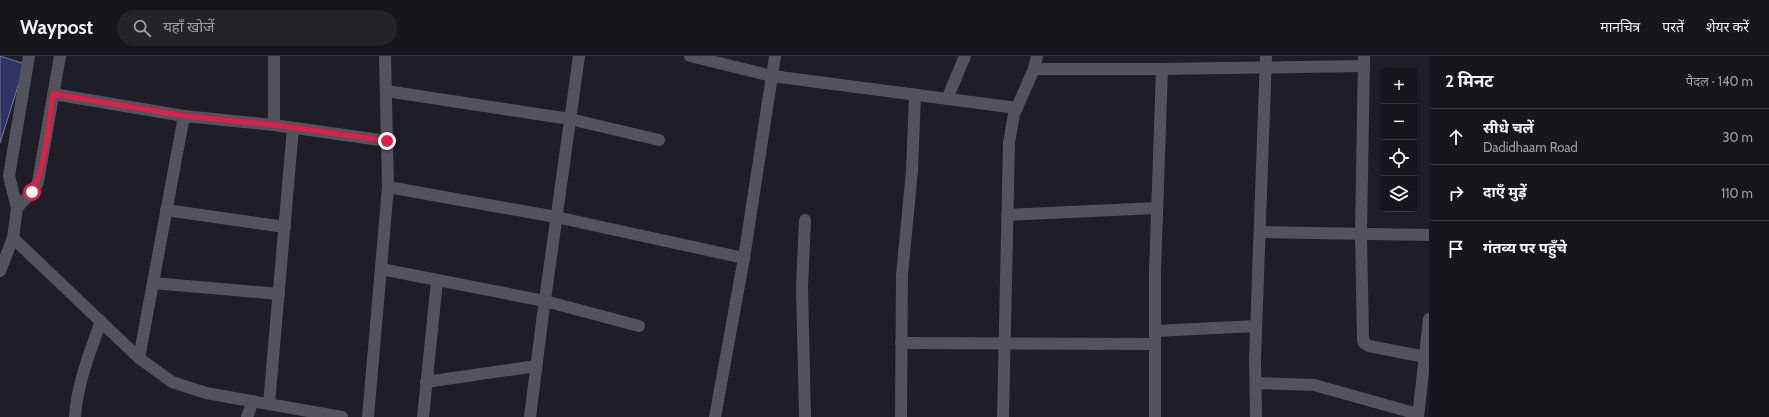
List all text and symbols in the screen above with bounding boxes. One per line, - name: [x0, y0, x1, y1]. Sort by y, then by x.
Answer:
- search box: [117, 10, 397, 46]
- text: Waypost: [20, 16, 93, 39]
- icon: search: [131, 17, 153, 39]
- text: यहाँ खोजें: [163, 18, 214, 36]
- text: मानचित्र: [1600, 18, 1640, 36]
- text: परतें: [1662, 18, 1684, 36]
- text: शेयर करें: [1706, 18, 1749, 36]
- map controls: [1381, 68, 1417, 212]
- button: +: [1381, 68, 1417, 104]
- text: 2 मिनट: [1445, 71, 1494, 91]
- text: पैदल · 140 m: [1686, 73, 1753, 89]
- button: −: [1381, 104, 1417, 140]
- text: सीधे चलें: [1483, 119, 1534, 137]
- icon: ahead: [1445, 126, 1467, 148]
- text: 30 m: [1723, 129, 1753, 145]
- route end: [378, 132, 396, 150]
- text: Dadidhaam Road: [1483, 139, 1578, 155]
- button: locate: [1381, 140, 1417, 176]
- button: layers: [1381, 176, 1417, 212]
- icon: right: [1445, 182, 1467, 204]
- route start: [23, 183, 41, 201]
- text: दाएँ मुड़ें: [1483, 183, 1527, 201]
- text: 110 m: [1721, 185, 1753, 201]
- icon: arrive: [1445, 238, 1467, 260]
- text: गंतव्य पर पहुँचे: [1483, 239, 1567, 257]

